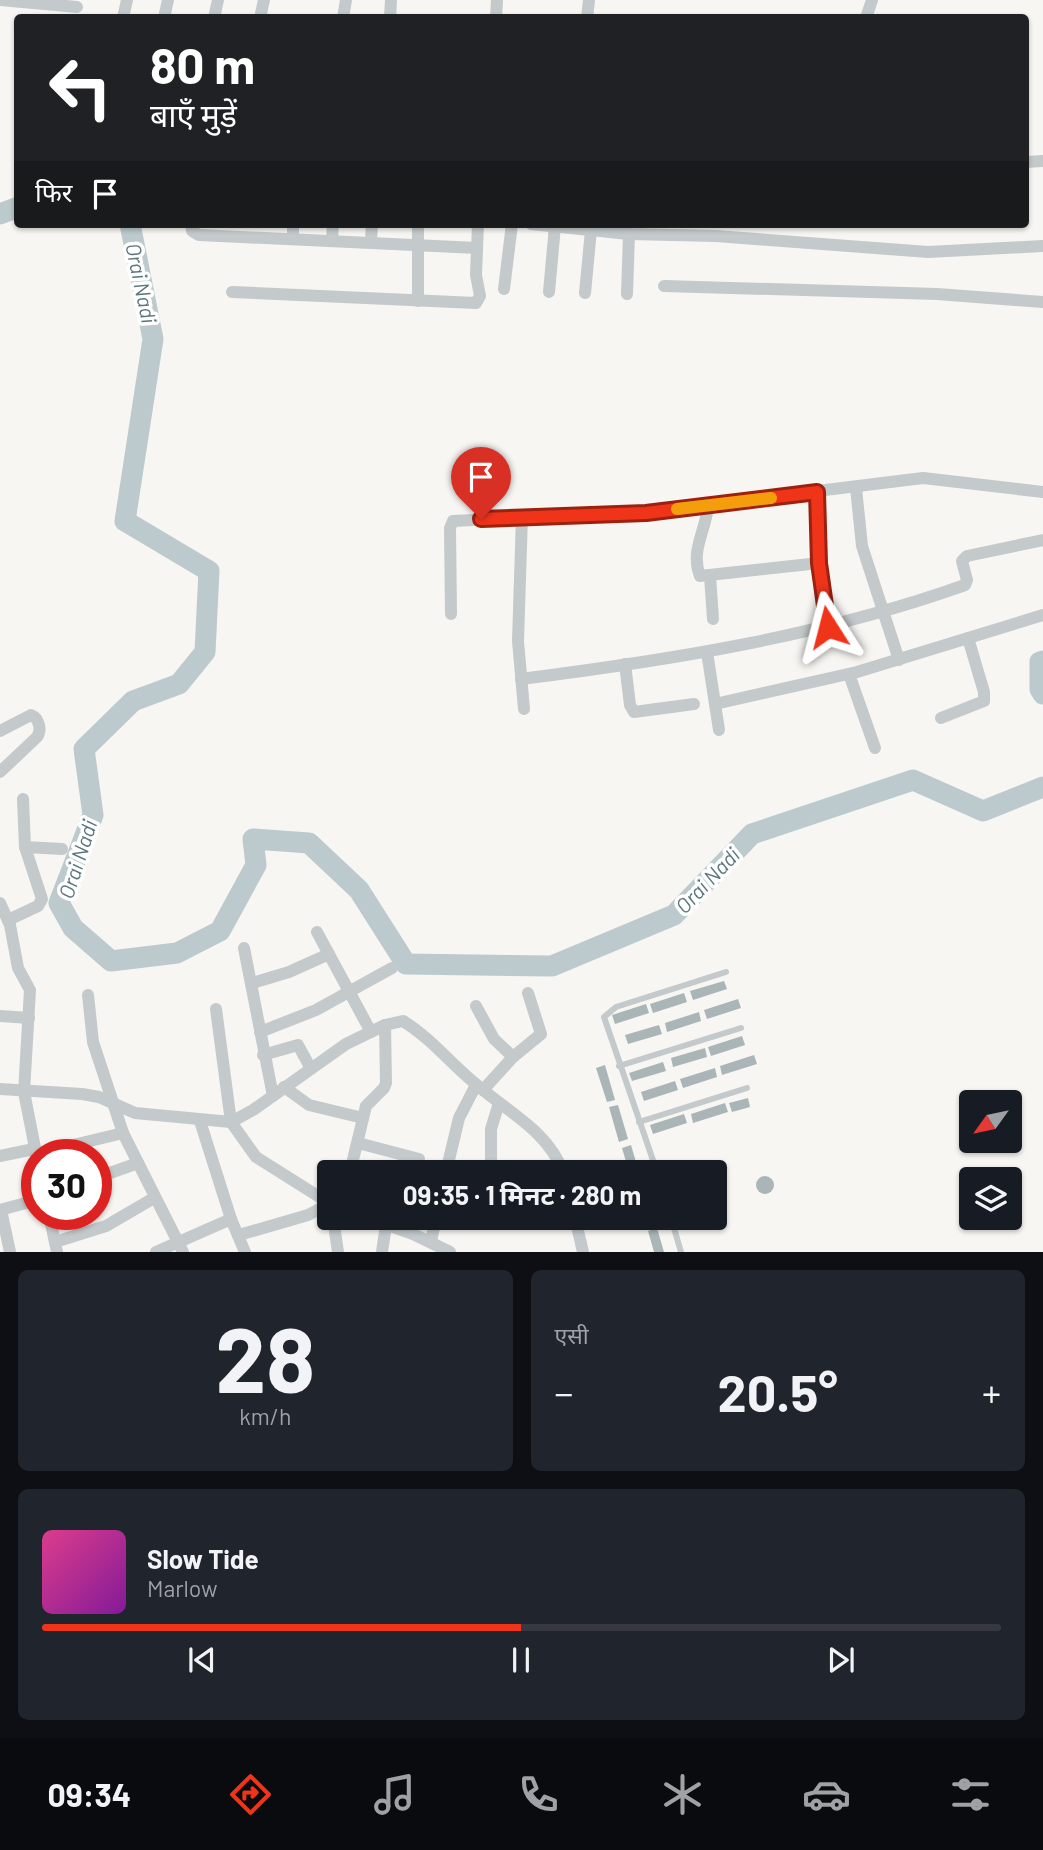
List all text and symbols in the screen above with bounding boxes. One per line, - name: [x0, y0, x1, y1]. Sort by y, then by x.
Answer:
- text: 80 m: [150, 35, 255, 94]
- icon: left: [35, 42, 126, 133]
- text: बाएँ मुड़ें: [150, 95, 237, 133]
- icon: arrive: [86, 175, 124, 213]
- text: फिर: [35, 176, 72, 207]
- water label: Orai Nadi: [121, 241, 163, 326]
- pin: [451, 447, 511, 519]
- icon: arrive: [462, 458, 500, 496]
- position arrow: [791, 590, 865, 664]
- water label: Orai Nadi: [53, 816, 102, 902]
- water label: Orai Nadi: [670, 841, 745, 918]
- north arrow: [959, 1090, 1022, 1153]
- map controls: [959, 1090, 1022, 1230]
- speed limit sign: 30: [21, 1139, 112, 1230]
- button: layers: [959, 1167, 1022, 1230]
- text: 09:35 · 1 मिनट · 280 m: [403, 1179, 641, 1210]
- text: 28: [215, 1302, 315, 1411]
- text: एसी: [555, 1321, 589, 1349]
- text: 20.5°: [718, 1360, 838, 1422]
- text: −: [555, 1369, 574, 1415]
- text: +: [982, 1369, 1001, 1415]
- text: km/h: [239, 1402, 291, 1430]
- text: Slow Tide: [147, 1543, 259, 1574]
- text: Marlow: [147, 1574, 218, 1602]
- icon: previous: [183, 1641, 221, 1679]
- icon: pause: [502, 1641, 540, 1679]
- icon: next: [822, 1641, 860, 1679]
- icon: directions: [226, 1770, 275, 1819]
- icon: music: [370, 1770, 419, 1819]
- icon: phone: [514, 1770, 563, 1819]
- icon: climate: [658, 1770, 707, 1819]
- icon: car: [802, 1770, 851, 1819]
- icon: filters: [946, 1770, 995, 1819]
- text: 09:34: [48, 1775, 131, 1813]

